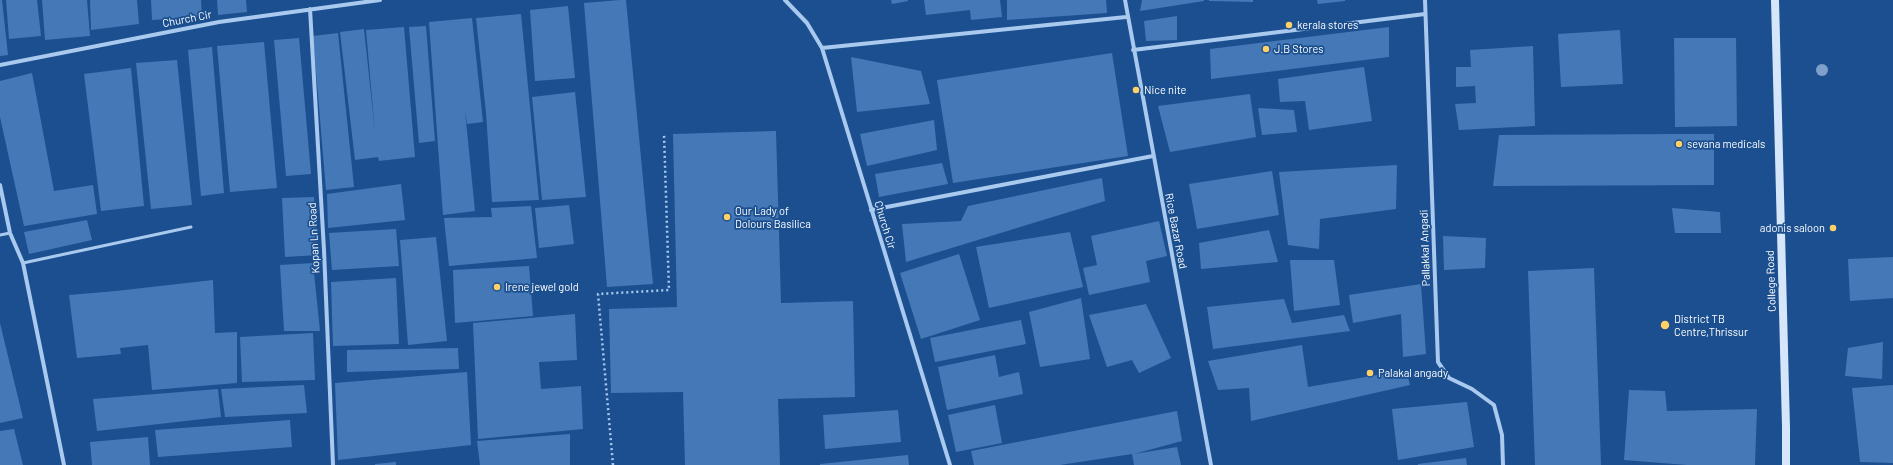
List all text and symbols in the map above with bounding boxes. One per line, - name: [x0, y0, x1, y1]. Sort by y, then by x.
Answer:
- street label: Church Cir: [161, 8, 213, 30]
- place label: kerala stores: [1297, 18, 1358, 32]
- marker: kerala stores: [1284, 20, 1294, 30]
- place label: J.B Stores: [1274, 42, 1324, 56]
- marker: J.B Stores: [1261, 44, 1271, 54]
- place label: Nice nite: [1144, 83, 1186, 97]
- marker: Nice nite: [1131, 85, 1141, 95]
- place label: sevana medicals: [1687, 137, 1765, 151]
- marker: sevana medicals: [1674, 139, 1684, 149]
- street label: Rice Bazar Road: [1162, 192, 1190, 270]
- street label: Church Cir: [871, 199, 899, 251]
- street label: Kopan Ln Road: [306, 202, 322, 274]
- place label: Our Lady of Dolours Basilica: [735, 204, 811, 230]
- street label: Pallakkal Angadi: [1417, 209, 1433, 287]
- marker: Our Lady of Dolours Basilica: [722, 212, 732, 222]
- place label: adonis saloon: [1760, 221, 1825, 235]
- marker: adonis saloon: [1828, 223, 1838, 233]
- street label: College Road: [1763, 250, 1779, 312]
- place label: Irene jewel gold: [505, 280, 579, 294]
- marker: Irene jewel gold: [492, 282, 502, 292]
- place label: District TB Centre,Thrissur: [1674, 312, 1748, 338]
- marker: District TB Centre,Thrissur: [1659, 319, 1671, 331]
- place label: Palakal angady: [1378, 366, 1448, 380]
- marker: Palakal angady: [1365, 368, 1375, 378]

